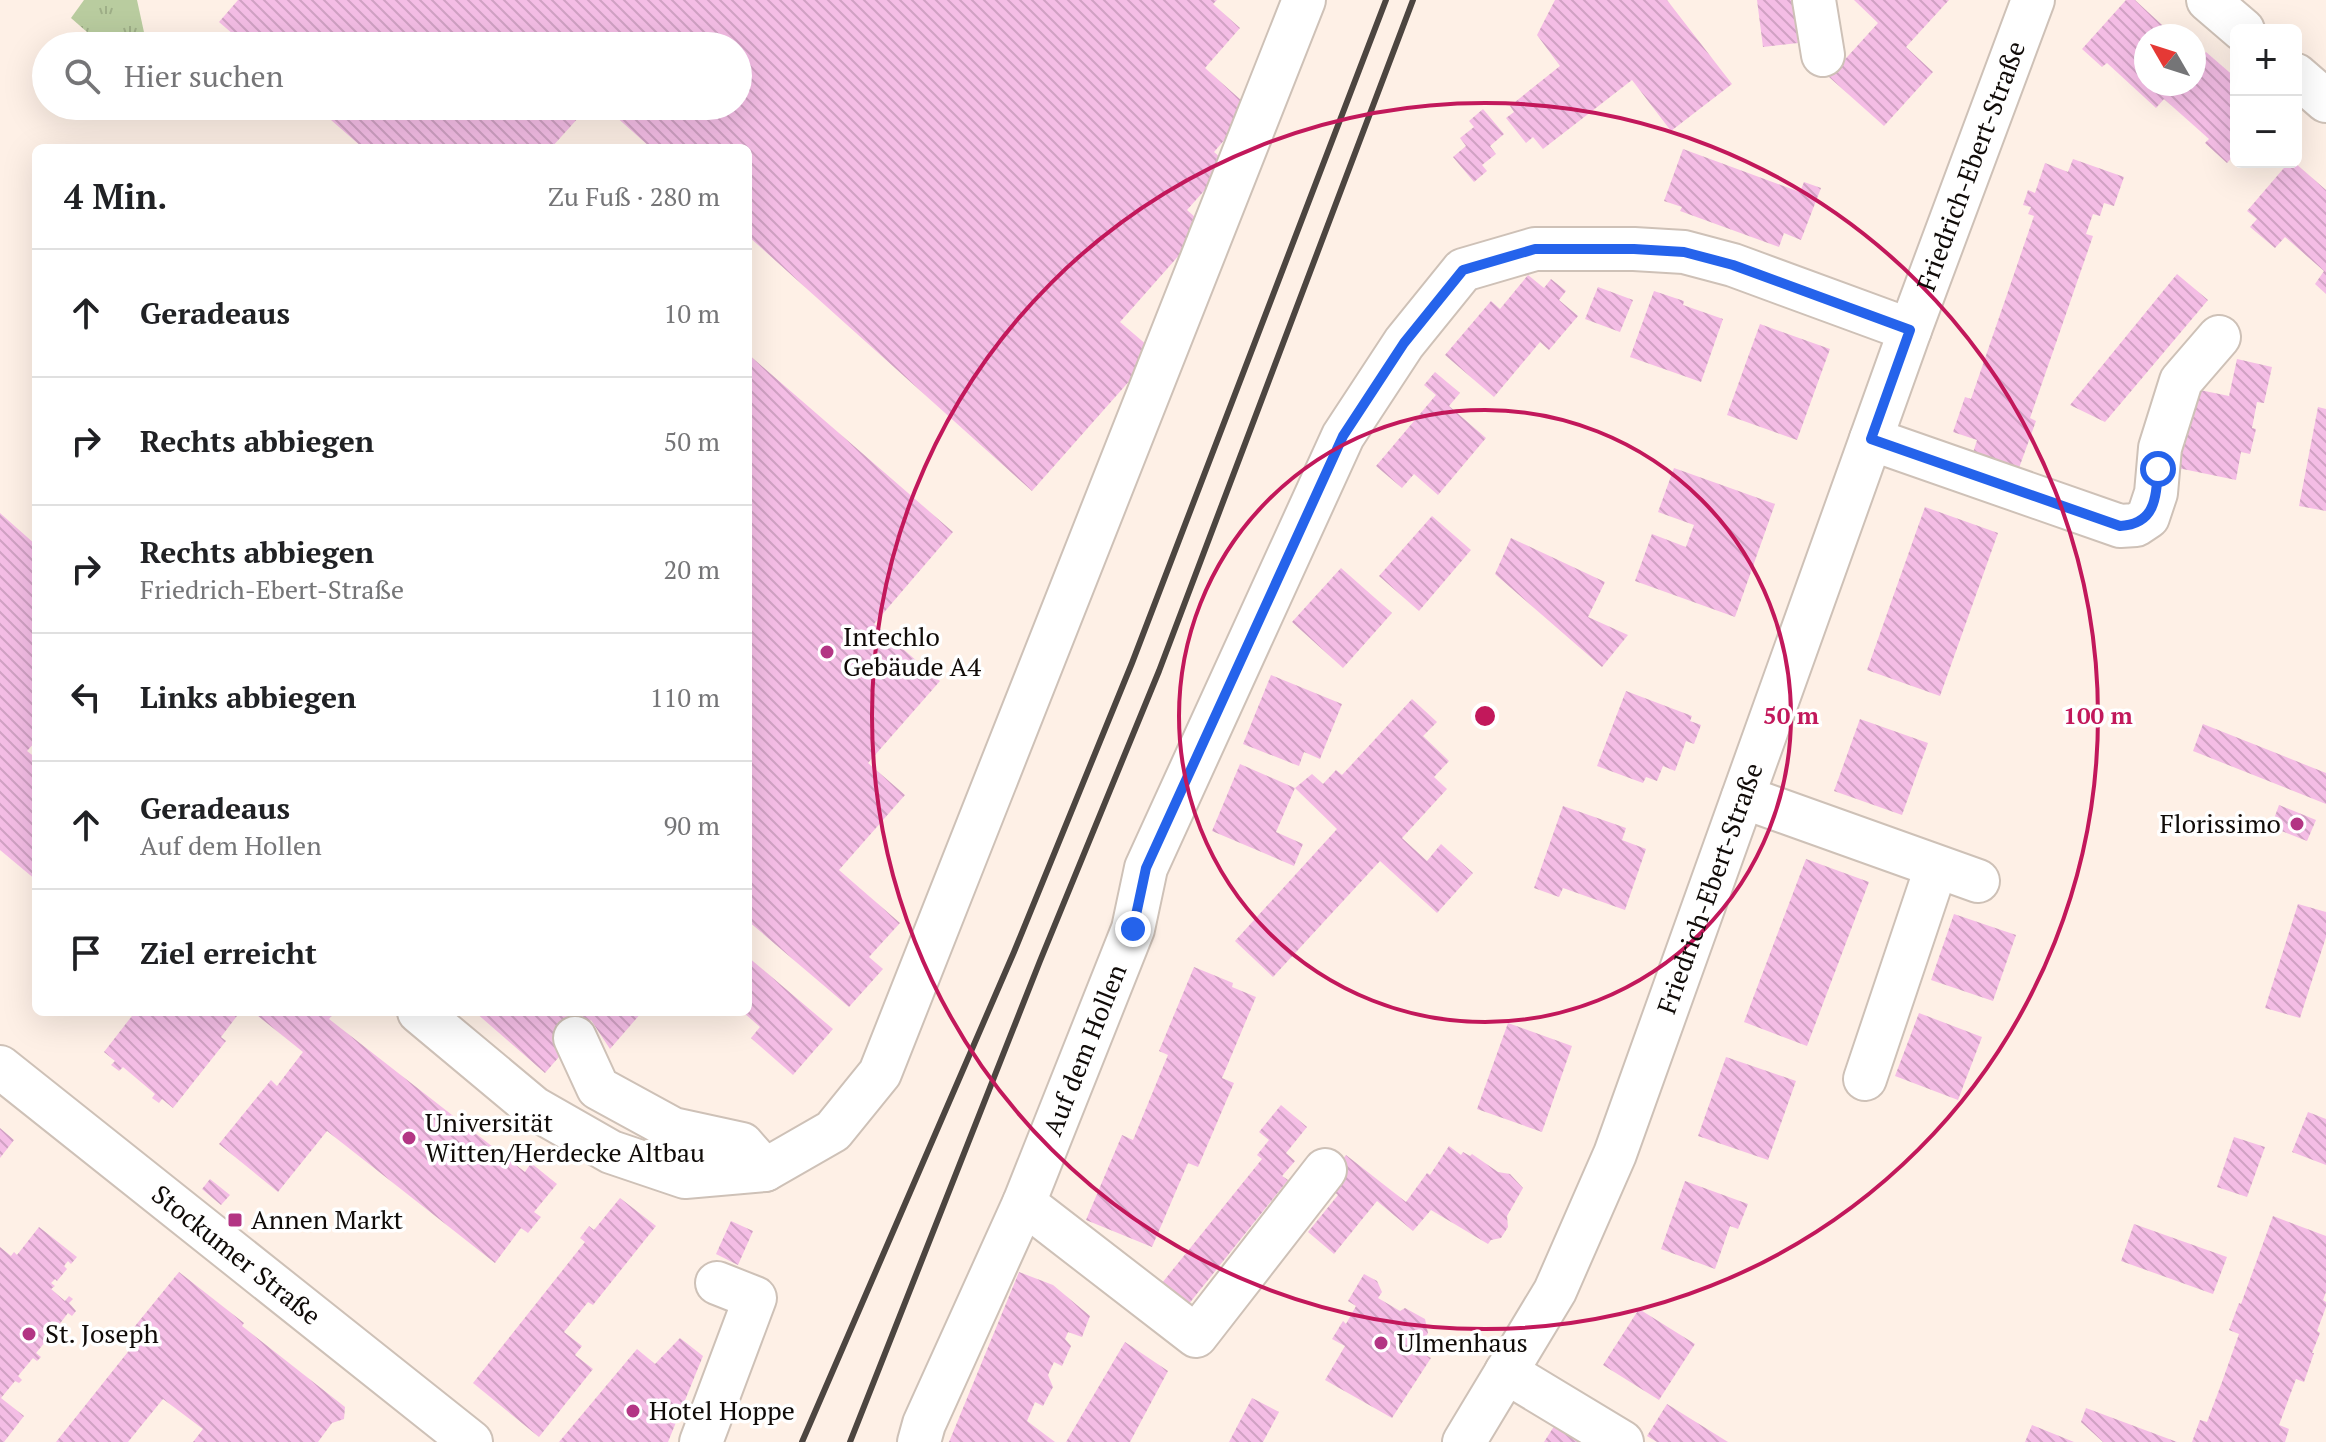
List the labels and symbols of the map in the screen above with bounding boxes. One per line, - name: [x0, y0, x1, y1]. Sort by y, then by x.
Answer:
- north arrow: [2134, 24, 2206, 96]
- street label: Friedrich-Ebert-Straße: [1908, 36, 2032, 295]
- route start: [2140, 451, 2176, 487]
- place label: Intechlo Gebäude A4: [843, 619, 981, 683]
- marker: Intechlo Gebäude A4: [818, 643, 836, 661]
- text: 50 m: [1763, 699, 1819, 731]
- text: 100 m: [2063, 699, 2133, 731]
- centre of rings: [1471, 702, 1499, 730]
- street label: Friedrich-Ebert-Straße: [1649, 758, 1770, 1018]
- place label: Florissimo: [2160, 806, 2281, 840]
- marker: Florissimo: [2288, 815, 2306, 833]
- route end: [1115, 911, 1151, 947]
- street label: Auf dem Hollen: [1035, 959, 1133, 1140]
- place label: Universität Witten/Herdecke Altbau: [425, 1105, 705, 1169]
- marker: Universität Witten/Herdecke Altbau: [400, 1129, 418, 1147]
- street label: Stockumer Straße: [145, 1177, 328, 1332]
- place label: Annen Markt: [251, 1202, 404, 1236]
- marker: Annen Markt: [226, 1211, 244, 1229]
- place label: St. Joseph: [45, 1316, 159, 1350]
- marker: St. Joseph: [20, 1325, 38, 1343]
- place label: Ulmenhaus: [1397, 1325, 1528, 1359]
- marker: Ulmenhaus: [1372, 1334, 1390, 1352]
- place label: Hotel Hoppe: [649, 1393, 795, 1427]
- marker: Hotel Hoppe: [624, 1402, 642, 1420]

